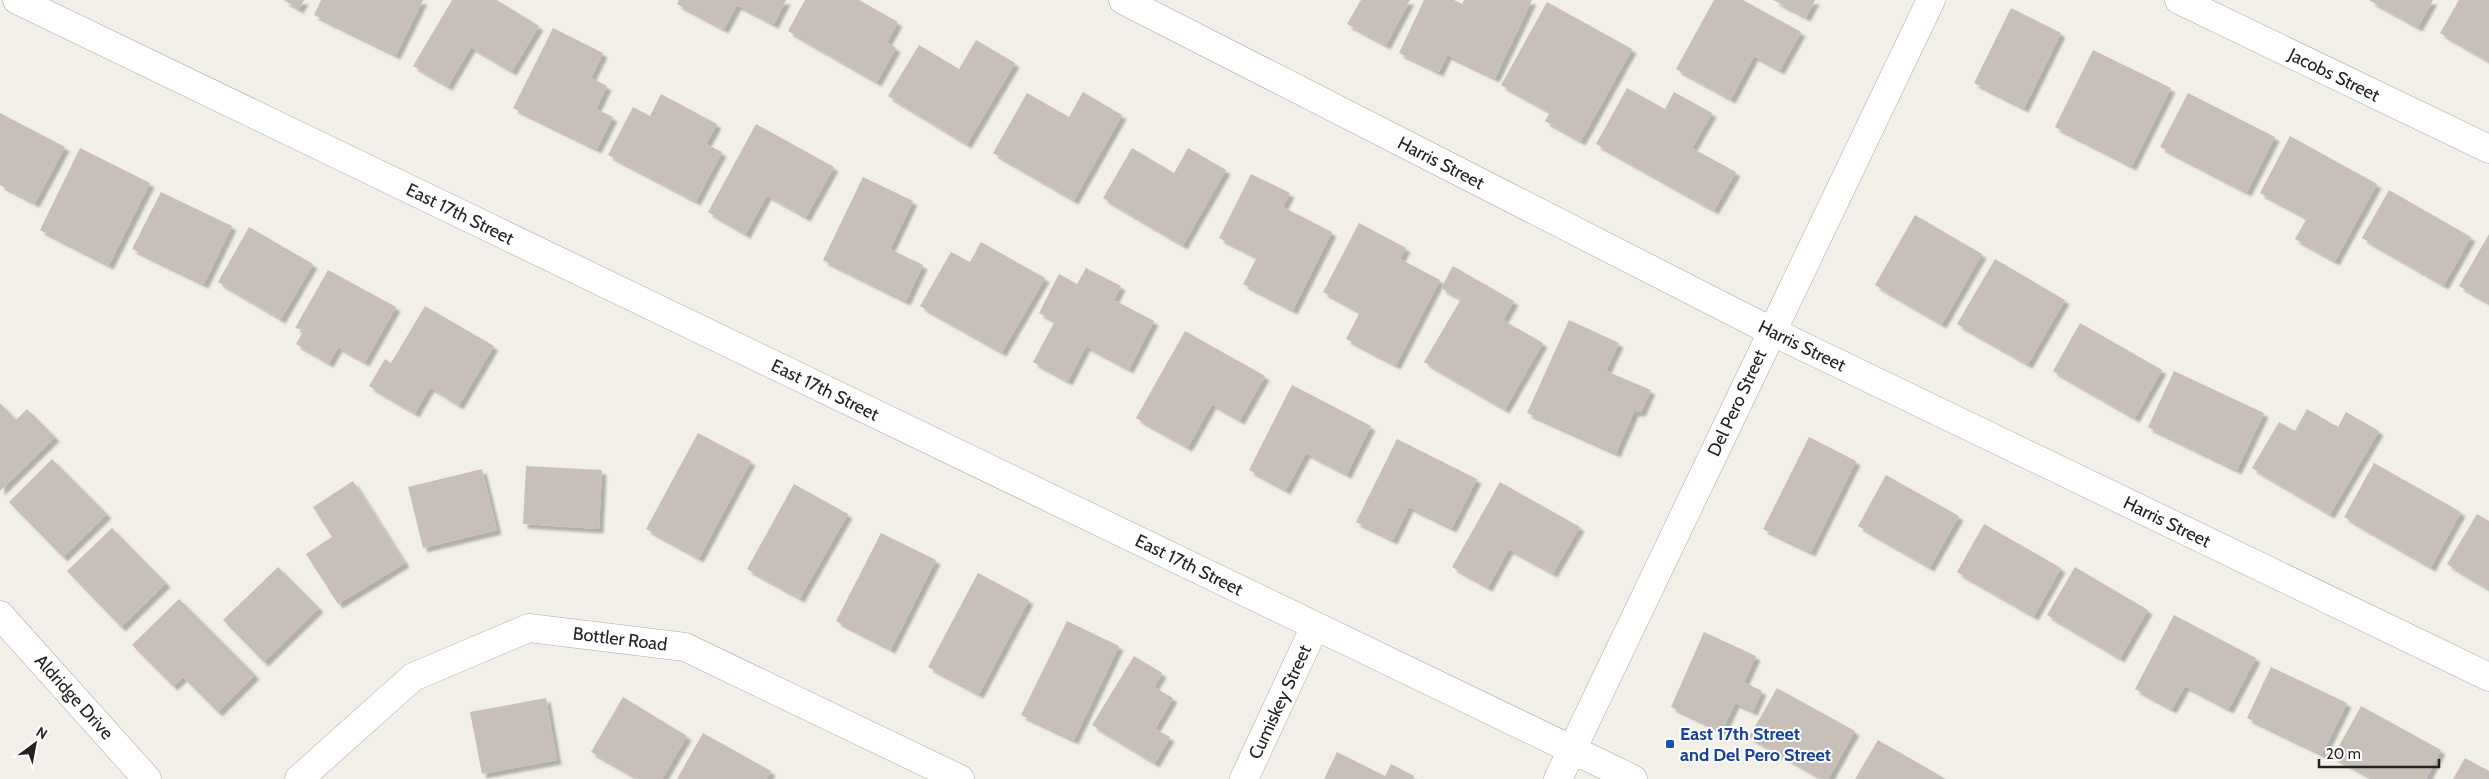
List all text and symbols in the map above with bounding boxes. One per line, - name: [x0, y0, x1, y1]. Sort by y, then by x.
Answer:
- street label: Jacobs Street: [2284, 43, 2383, 107]
- street label: Harris Street: [1394, 132, 1488, 194]
- street label: East 17th Street: [402, 178, 518, 250]
- street label: Harris Street: [1755, 315, 1849, 377]
- street label: Del Pero Street: [1703, 346, 1771, 460]
- street label: East 17th Street: [767, 354, 883, 426]
- street label: Harris Street: [2120, 491, 2214, 553]
- street label: East 17th Street: [1131, 529, 1247, 601]
- street label: Bottler Road: [572, 622, 668, 656]
- street label: Cumiskey Street: [1244, 641, 1316, 763]
- street label: Aldridge Drive: [30, 650, 118, 744]
- north arrow: [10, 719, 60, 769]
- text: N: [33, 723, 51, 743]
- place label: East 17th Street and Del Pero Street: [1680, 723, 1831, 766]
- scale bar: [2319, 736, 2439, 768]
- marker: East 17th Street and Del Pero Street: [1664, 738, 1676, 750]
- text: 20 m: [2326, 745, 2361, 763]

